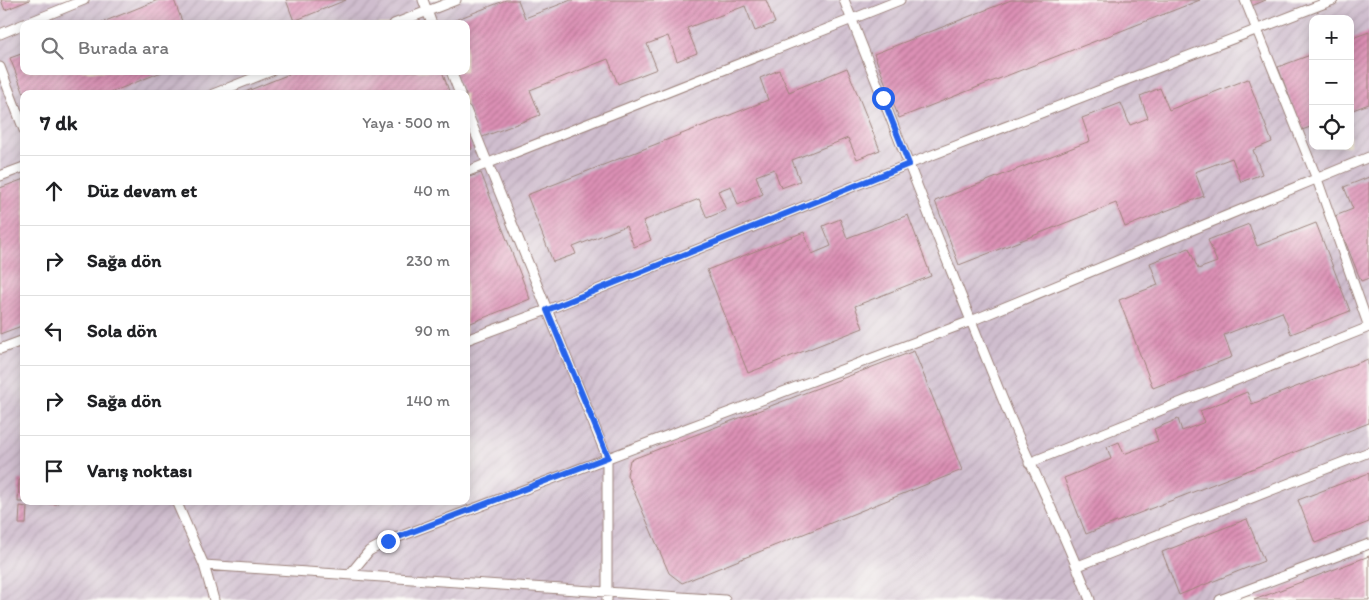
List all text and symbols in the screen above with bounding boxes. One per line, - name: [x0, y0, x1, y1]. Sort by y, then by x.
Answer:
- map controls: [1309, 15, 1354, 150]
- button: +: [1309, 15, 1354, 60]
- search box: [20, 20, 470, 75]
- icon: search: [38, 34, 66, 62]
- text: Burada ara: [78, 36, 169, 59]
- button: −: [1309, 60, 1354, 105]
- route start: [872, 87, 895, 110]
- button: locate: [1309, 105, 1354, 150]
- text: 7 dk: [40, 110, 77, 135]
- text: Yaya · 500 m: [362, 113, 450, 132]
- icon: ahead: [40, 177, 68, 205]
- text: Düz devam et: [87, 179, 197, 202]
- text: 40 m: [413, 181, 450, 200]
- icon: right: [40, 247, 68, 275]
- text: Sağa dön: [87, 249, 161, 272]
- text: 230 m: [406, 251, 450, 270]
- icon: left: [40, 317, 68, 345]
- text: Sola dön: [87, 319, 157, 342]
- text: 90 m: [415, 321, 450, 340]
- icon: right: [40, 387, 68, 415]
- text: Sağa dön: [87, 389, 161, 412]
- text: 140 m: [406, 391, 450, 410]
- icon: arrive: [40, 457, 68, 485]
- text: Varış noktası: [87, 459, 192, 482]
- route end: [377, 530, 400, 553]

